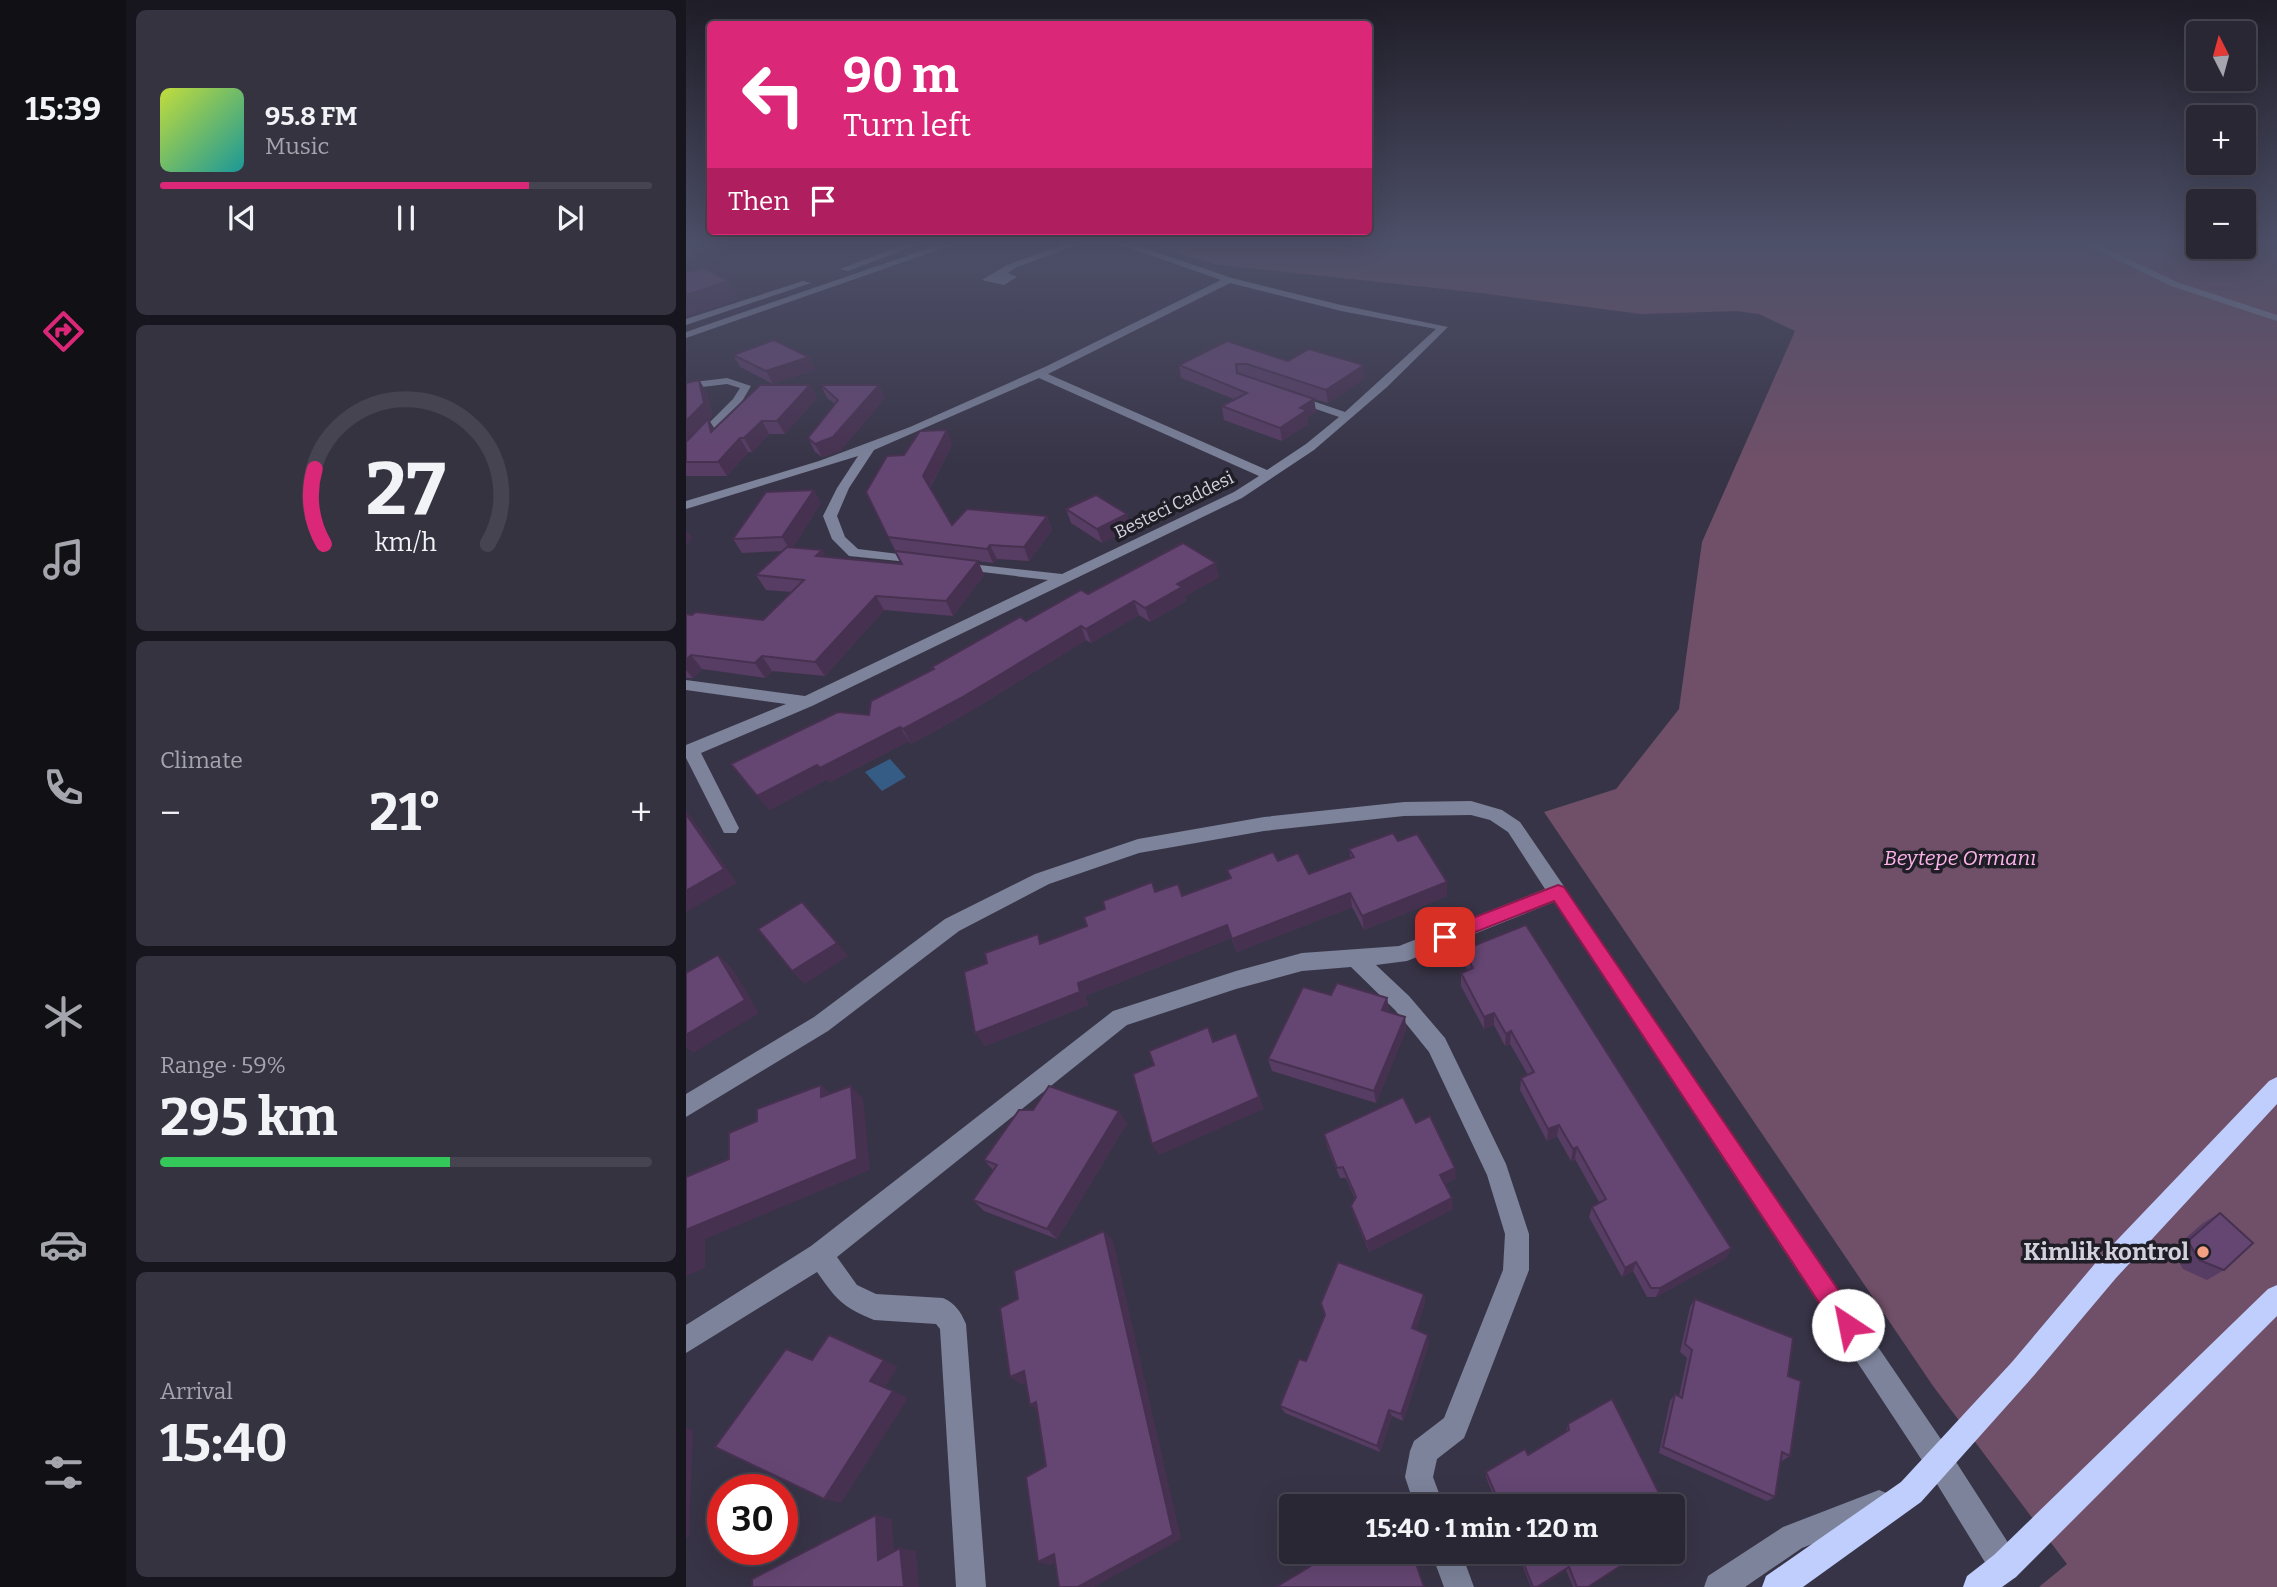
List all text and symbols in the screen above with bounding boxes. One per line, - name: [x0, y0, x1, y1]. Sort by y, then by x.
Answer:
- north arrow: [2186, 21, 2256, 91]
- map controls: [2186, 21, 2256, 259]
- text: 90 m: [843, 46, 959, 105]
- icon: left: [728, 49, 819, 140]
- text: 15:39: [25, 90, 101, 128]
- text: 95.8 FM: [265, 101, 357, 132]
- button: +: [2186, 105, 2256, 175]
- text: Turn left: [843, 106, 971, 144]
- text: Music: [265, 132, 329, 160]
- icon: arrive: [804, 182, 842, 220]
- text: Then: [728, 186, 790, 217]
- button: −: [2186, 189, 2256, 259]
- icon: previous: [223, 199, 261, 237]
- icon: pause: [387, 199, 425, 237]
- icon: next: [551, 199, 589, 237]
- icon: directions: [39, 307, 88, 356]
- text: 27: [366, 447, 446, 534]
- street label: Besteci Caddesi: [1111, 467, 1237, 543]
- text: km/h: [375, 528, 437, 558]
- icon: music: [39, 535, 88, 584]
- text: Climate: [160, 746, 243, 774]
- icon: phone: [39, 763, 88, 812]
- text: 21°: [369, 781, 442, 844]
- text: −: [160, 790, 181, 836]
- text: +: [630, 790, 652, 836]
- park label: Beytepe Ormanı: [1884, 845, 2036, 871]
- pin: [1415, 907, 1475, 967]
- icon: arrive: [1426, 918, 1464, 956]
- icon: climate: [39, 992, 88, 1041]
- text: Range · 59%: [160, 1051, 286, 1079]
- text: 295 km: [160, 1086, 338, 1149]
- icon: car: [39, 1220, 88, 1269]
- place label: Kimlik kontrol: [2023, 1238, 2190, 1266]
- marker: Kimlik kontrol: [2195, 1244, 2211, 1260]
- position arrow: [1811, 1288, 1885, 1362]
- text: Arrival: [160, 1377, 233, 1405]
- text: 15:40: [160, 1412, 288, 1475]
- icon: filters: [39, 1448, 88, 1497]
- speed limit sign: 30: [707, 1474, 798, 1565]
- text: 15:40 · 1 min · 120 m: [1366, 1513, 1598, 1544]

